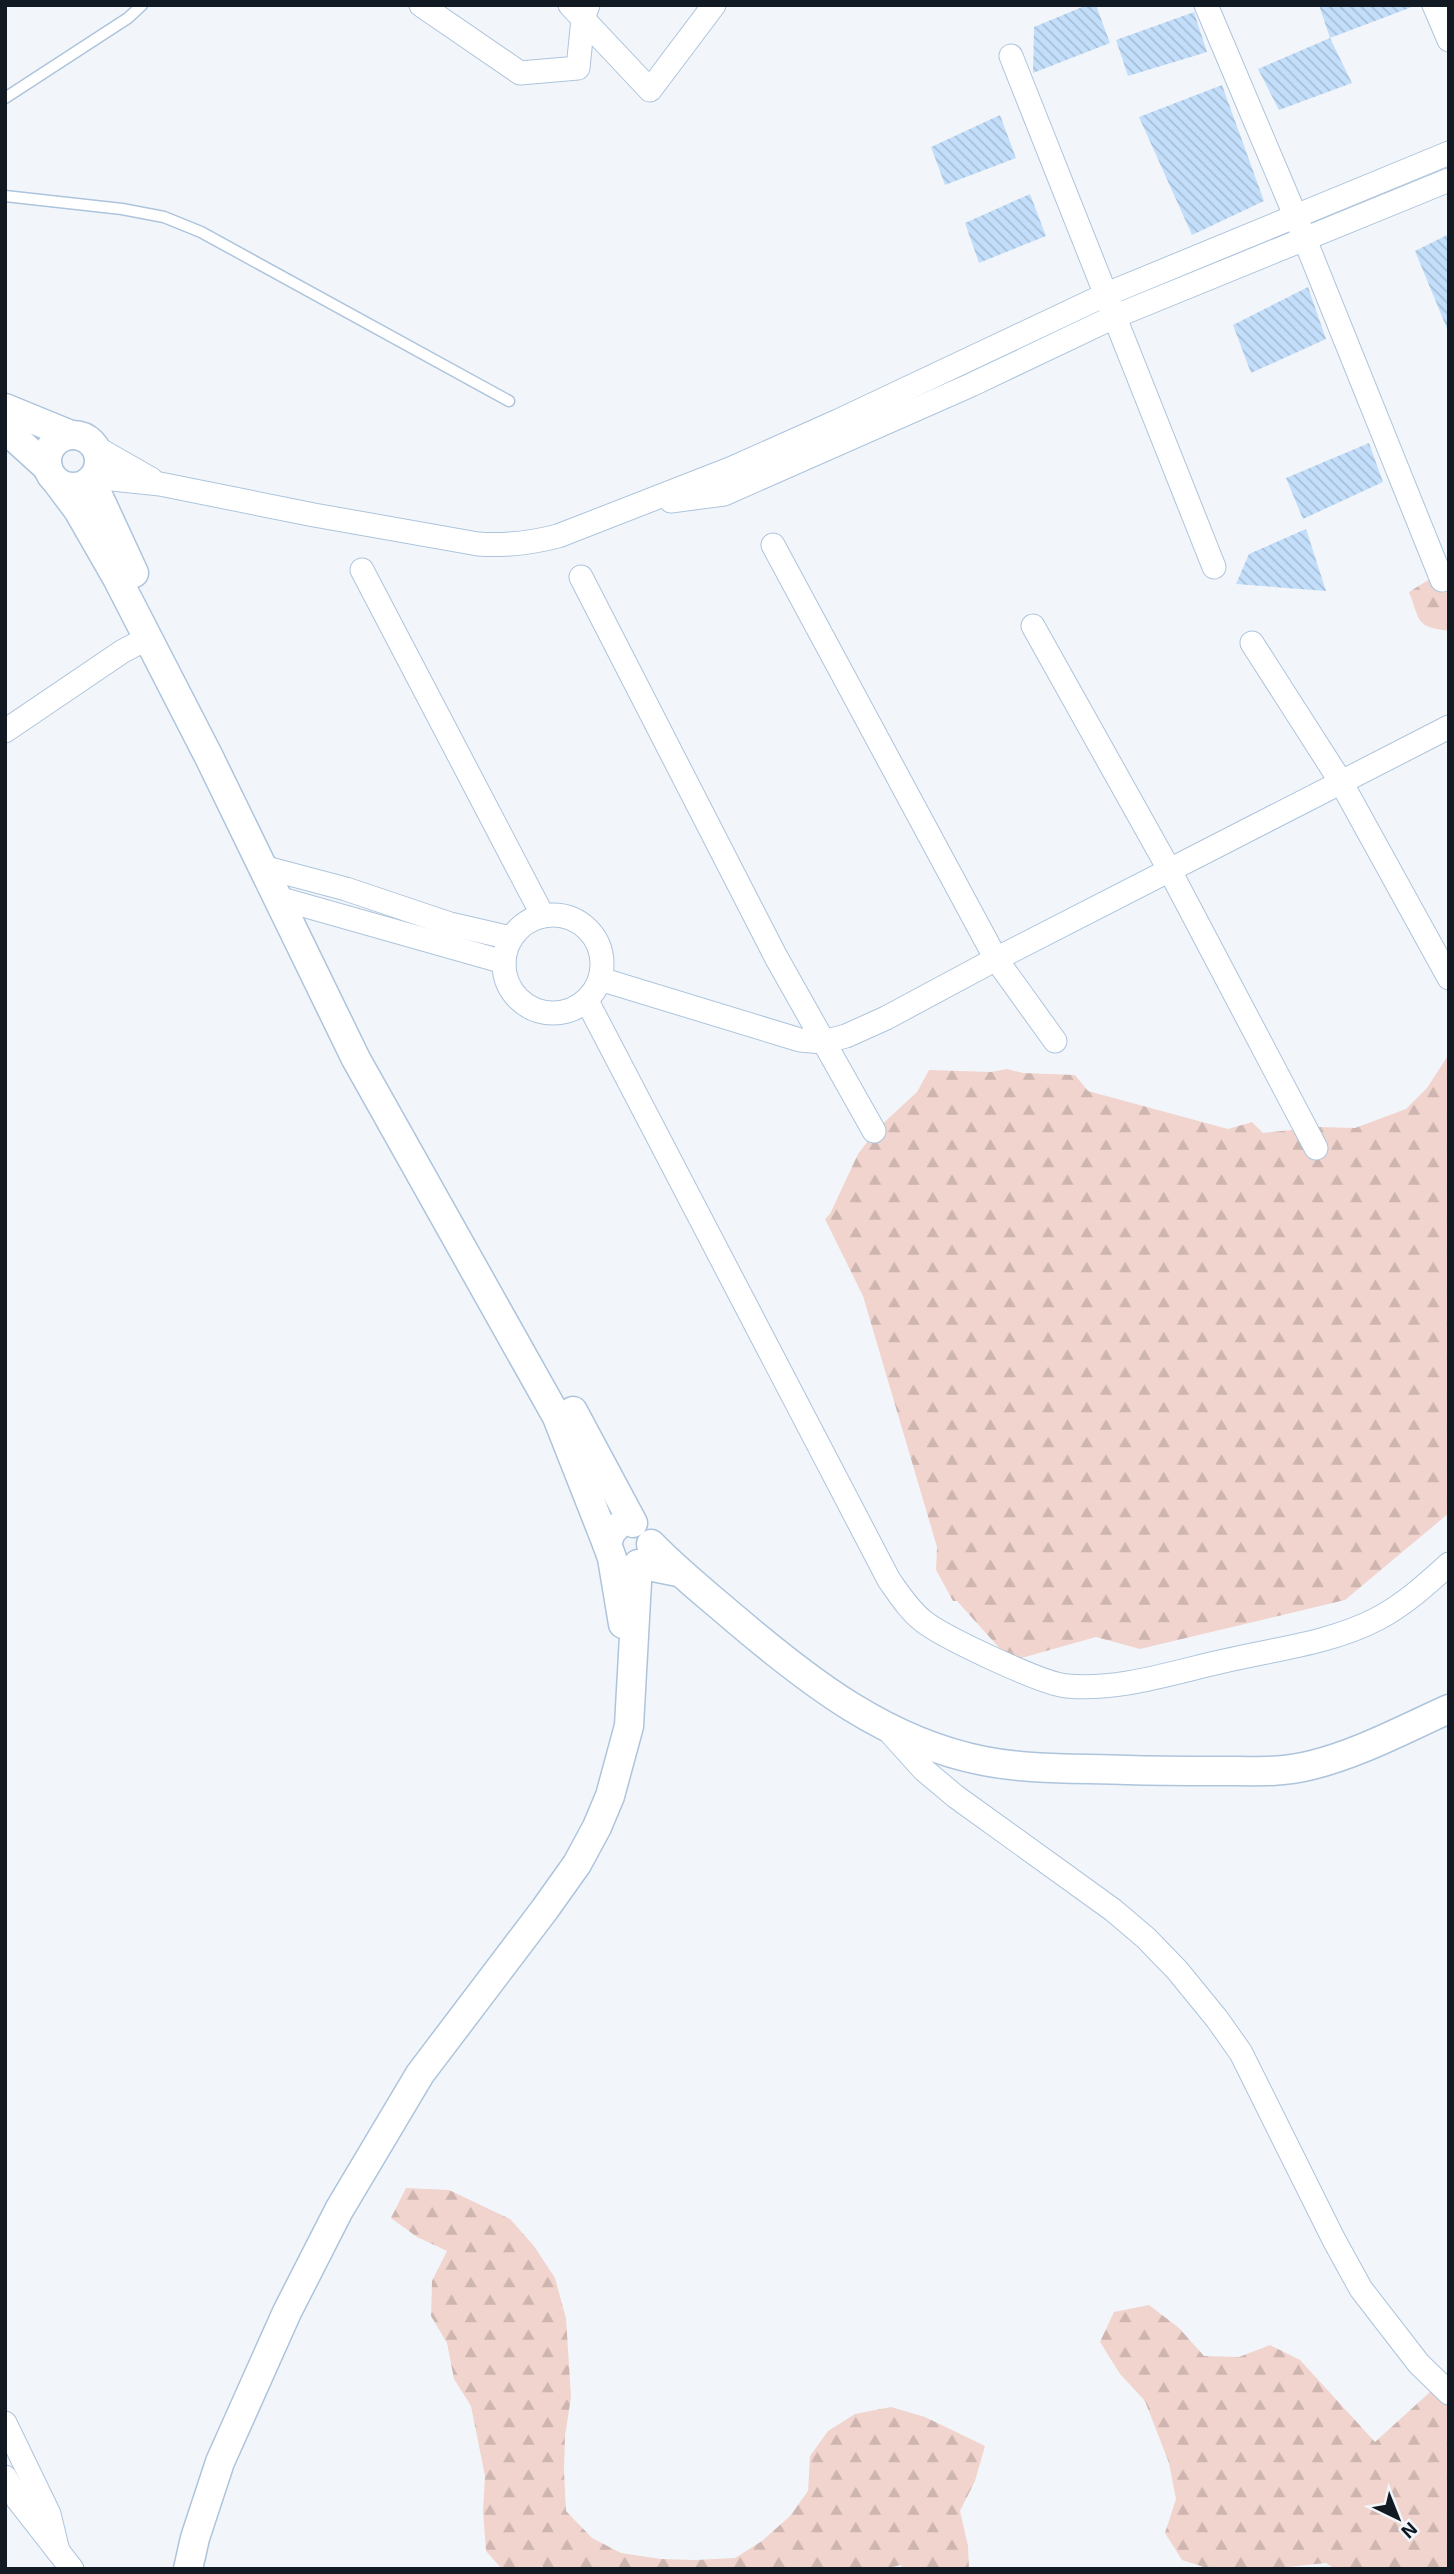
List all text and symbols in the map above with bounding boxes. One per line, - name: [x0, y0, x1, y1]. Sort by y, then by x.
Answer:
- north arrow: [1363, 2483, 1433, 2553]
- text: N: [1397, 2518, 1423, 2544]

